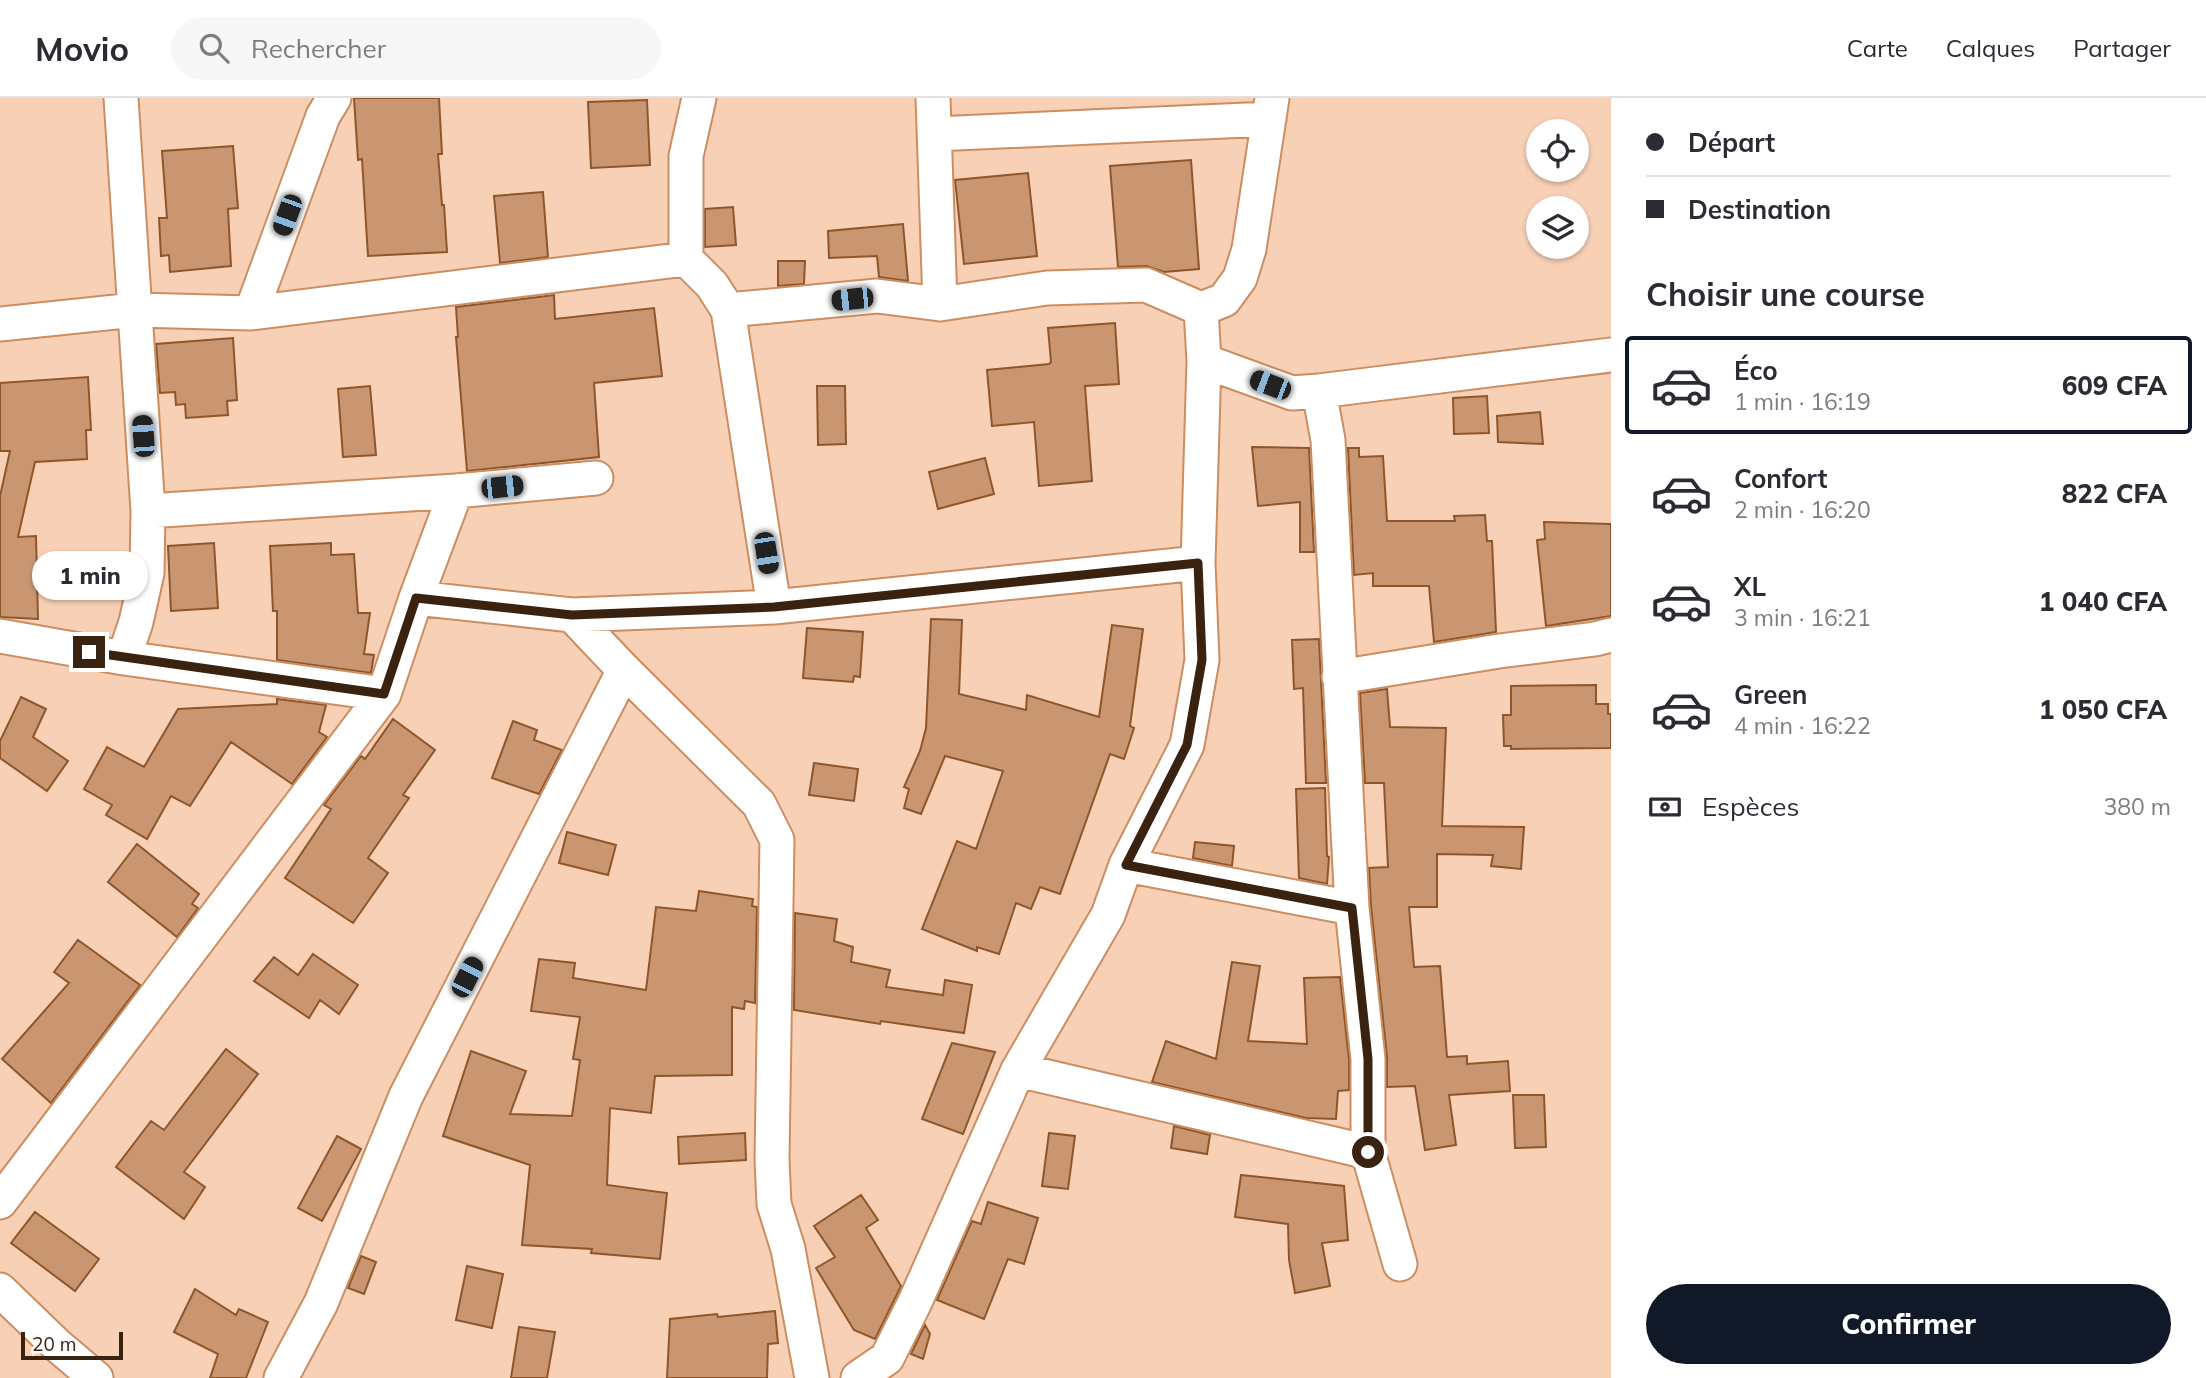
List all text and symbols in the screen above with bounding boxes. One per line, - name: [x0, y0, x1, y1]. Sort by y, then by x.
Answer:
- search box: [171, 17, 661, 80]
- text: Movio: [35, 28, 129, 69]
- icon: search: [195, 29, 233, 67]
- text: Rechercher: [251, 32, 386, 65]
- text: Carte: [1847, 33, 1908, 63]
- text: Calques: [1946, 33, 2035, 63]
- text: Partager: [2073, 33, 2171, 63]
- map controls: [1526, 119, 1589, 259]
- button: locate: [1526, 119, 1589, 182]
- text: Départ: [1688, 126, 1775, 159]
- car: [270, 192, 305, 238]
- text: Destination: [1688, 193, 1831, 226]
- button: layers: [1526, 196, 1589, 259]
- text: Choisir une course: [1646, 274, 1925, 314]
- car: [831, 286, 874, 312]
- icon: car: [1650, 354, 1713, 417]
- text: Éco: [1734, 354, 1778, 387]
- car: [1247, 368, 1294, 402]
- text: 609 CFA: [2062, 369, 2167, 402]
- text: 1 min · 16:19: [1734, 387, 1871, 416]
- car: [132, 414, 155, 458]
- icon: car: [1650, 462, 1713, 525]
- text: Confort: [1734, 462, 1827, 495]
- car: [481, 474, 524, 500]
- text: 822 CFA: [2062, 477, 2167, 510]
- text: 2 min · 16:20: [1734, 495, 1871, 524]
- car: [753, 531, 780, 575]
- callout: 1 min: [31, 550, 147, 600]
- text: 1 min: [59, 561, 121, 590]
- icon: car: [1650, 570, 1713, 633]
- text: XL: [1734, 570, 1766, 603]
- text: 1 040 CFA: [2039, 585, 2167, 618]
- text: 3 min · 16:21: [1734, 603, 1871, 632]
- route end: [73, 636, 105, 668]
- icon: car: [1650, 678, 1713, 741]
- text: Green: [1734, 678, 1807, 711]
- text: 1 050 CFA: [2039, 693, 2167, 726]
- text: 4 min · 16:22: [1734, 711, 1871, 740]
- icon: cash: [1646, 788, 1684, 826]
- text: Espèces: [1702, 790, 1799, 823]
- text: 380 m: [2103, 792, 2171, 821]
- car: [449, 954, 486, 1000]
- route start: [1352, 1136, 1384, 1168]
- button: Confirmer: [1646, 1284, 2171, 1364]
- scale bar: [21, 1329, 122, 1361]
- text: 20 m: [32, 1332, 76, 1356]

